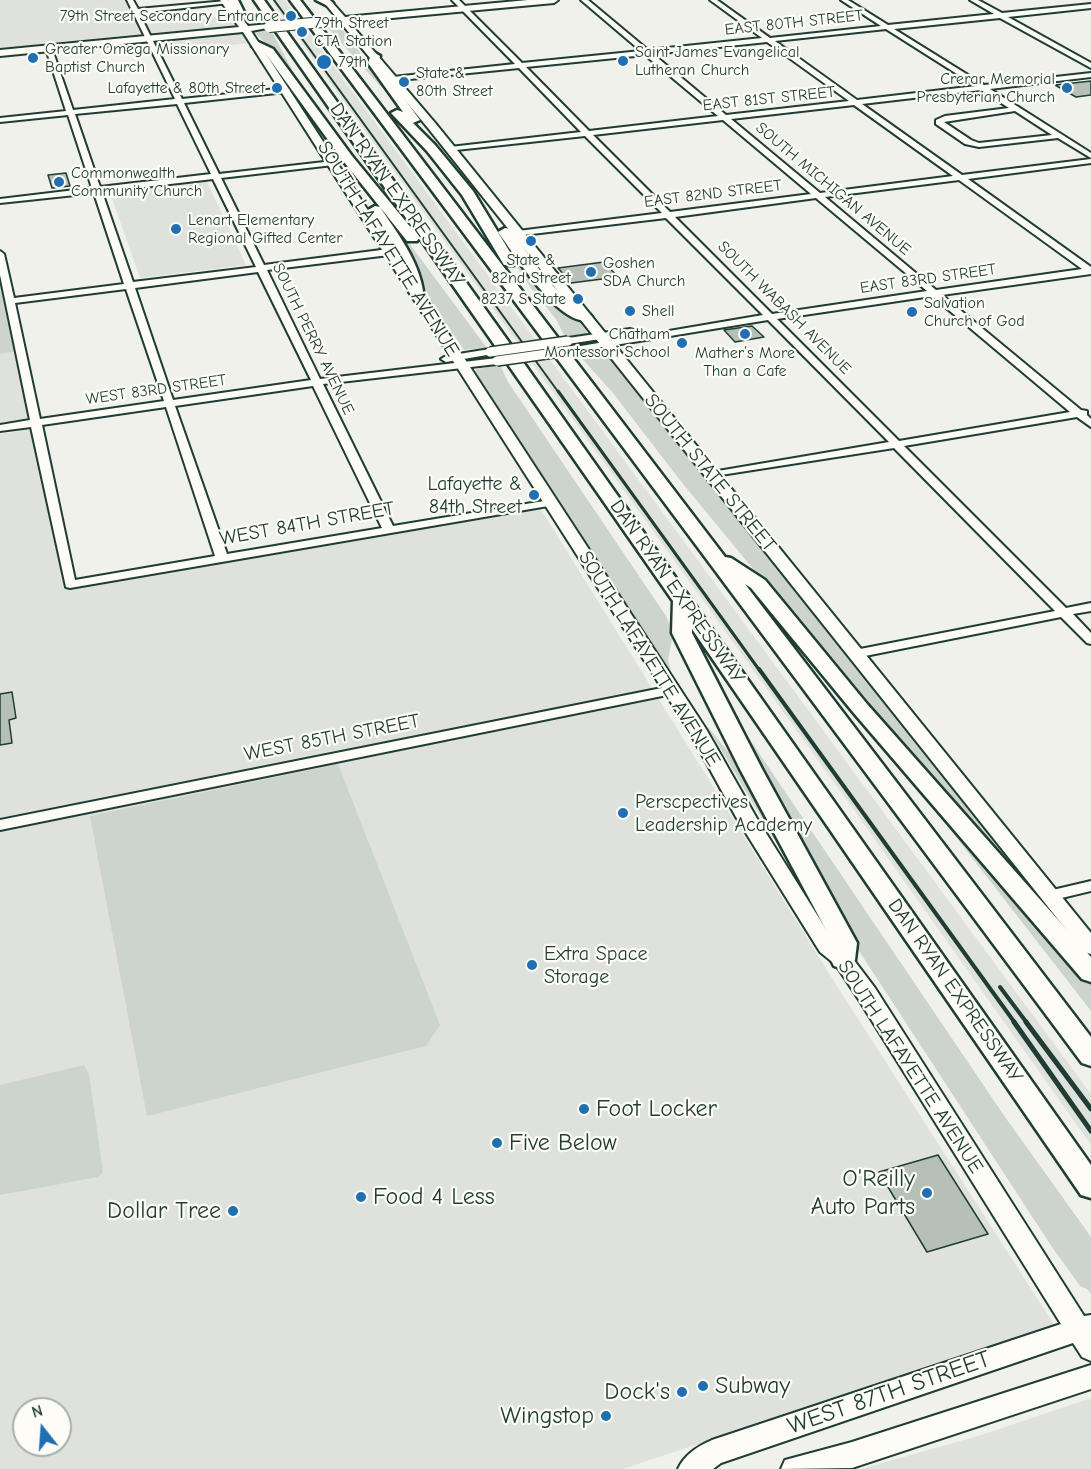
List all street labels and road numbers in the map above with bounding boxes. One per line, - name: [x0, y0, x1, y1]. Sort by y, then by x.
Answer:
- street label: EAST 80TH STREET: [724, 6, 864, 40]
- street label: EAST 81ST STREET: [702, 83, 836, 115]
- street label: DAN RYAN EXPRESSWAY: [324, 98, 470, 292]
- street label: SOUTH MICHIGAN AVENUE: [752, 118, 914, 260]
- street label: SOUTH LAFAYETTE AVENUE: [312, 137, 464, 361]
- street label: EAST 82ND STREET: [643, 176, 783, 212]
- street label: SOUTH WABASH AVENUE: [713, 237, 855, 379]
- street label: SOUTH PERRY AVENUE: [268, 260, 358, 418]
- street label: EAST 83RD STREET: [859, 260, 997, 298]
- street label: WEST 83RD STREET: [85, 371, 227, 409]
- street label: SOUTH STATE STREET: [639, 389, 781, 557]
- street label: DAN RYAN EXPRESSWAY: [604, 495, 750, 689]
- street label: WEST 84TH STREET: [218, 497, 396, 551]
- street label: SOUTH LAFAYETTE AVENUE: [573, 547, 725, 771]
- street label: WEST 85TH STREET: [242, 709, 422, 767]
- street label: DAN RYAN EXPRESSWAY: [882, 894, 1028, 1088]
- street label: SOUTH LAFAYETTE AVENUE: [832, 956, 988, 1178]
- street label: WEST 87TH STREET: [784, 1345, 994, 1441]

